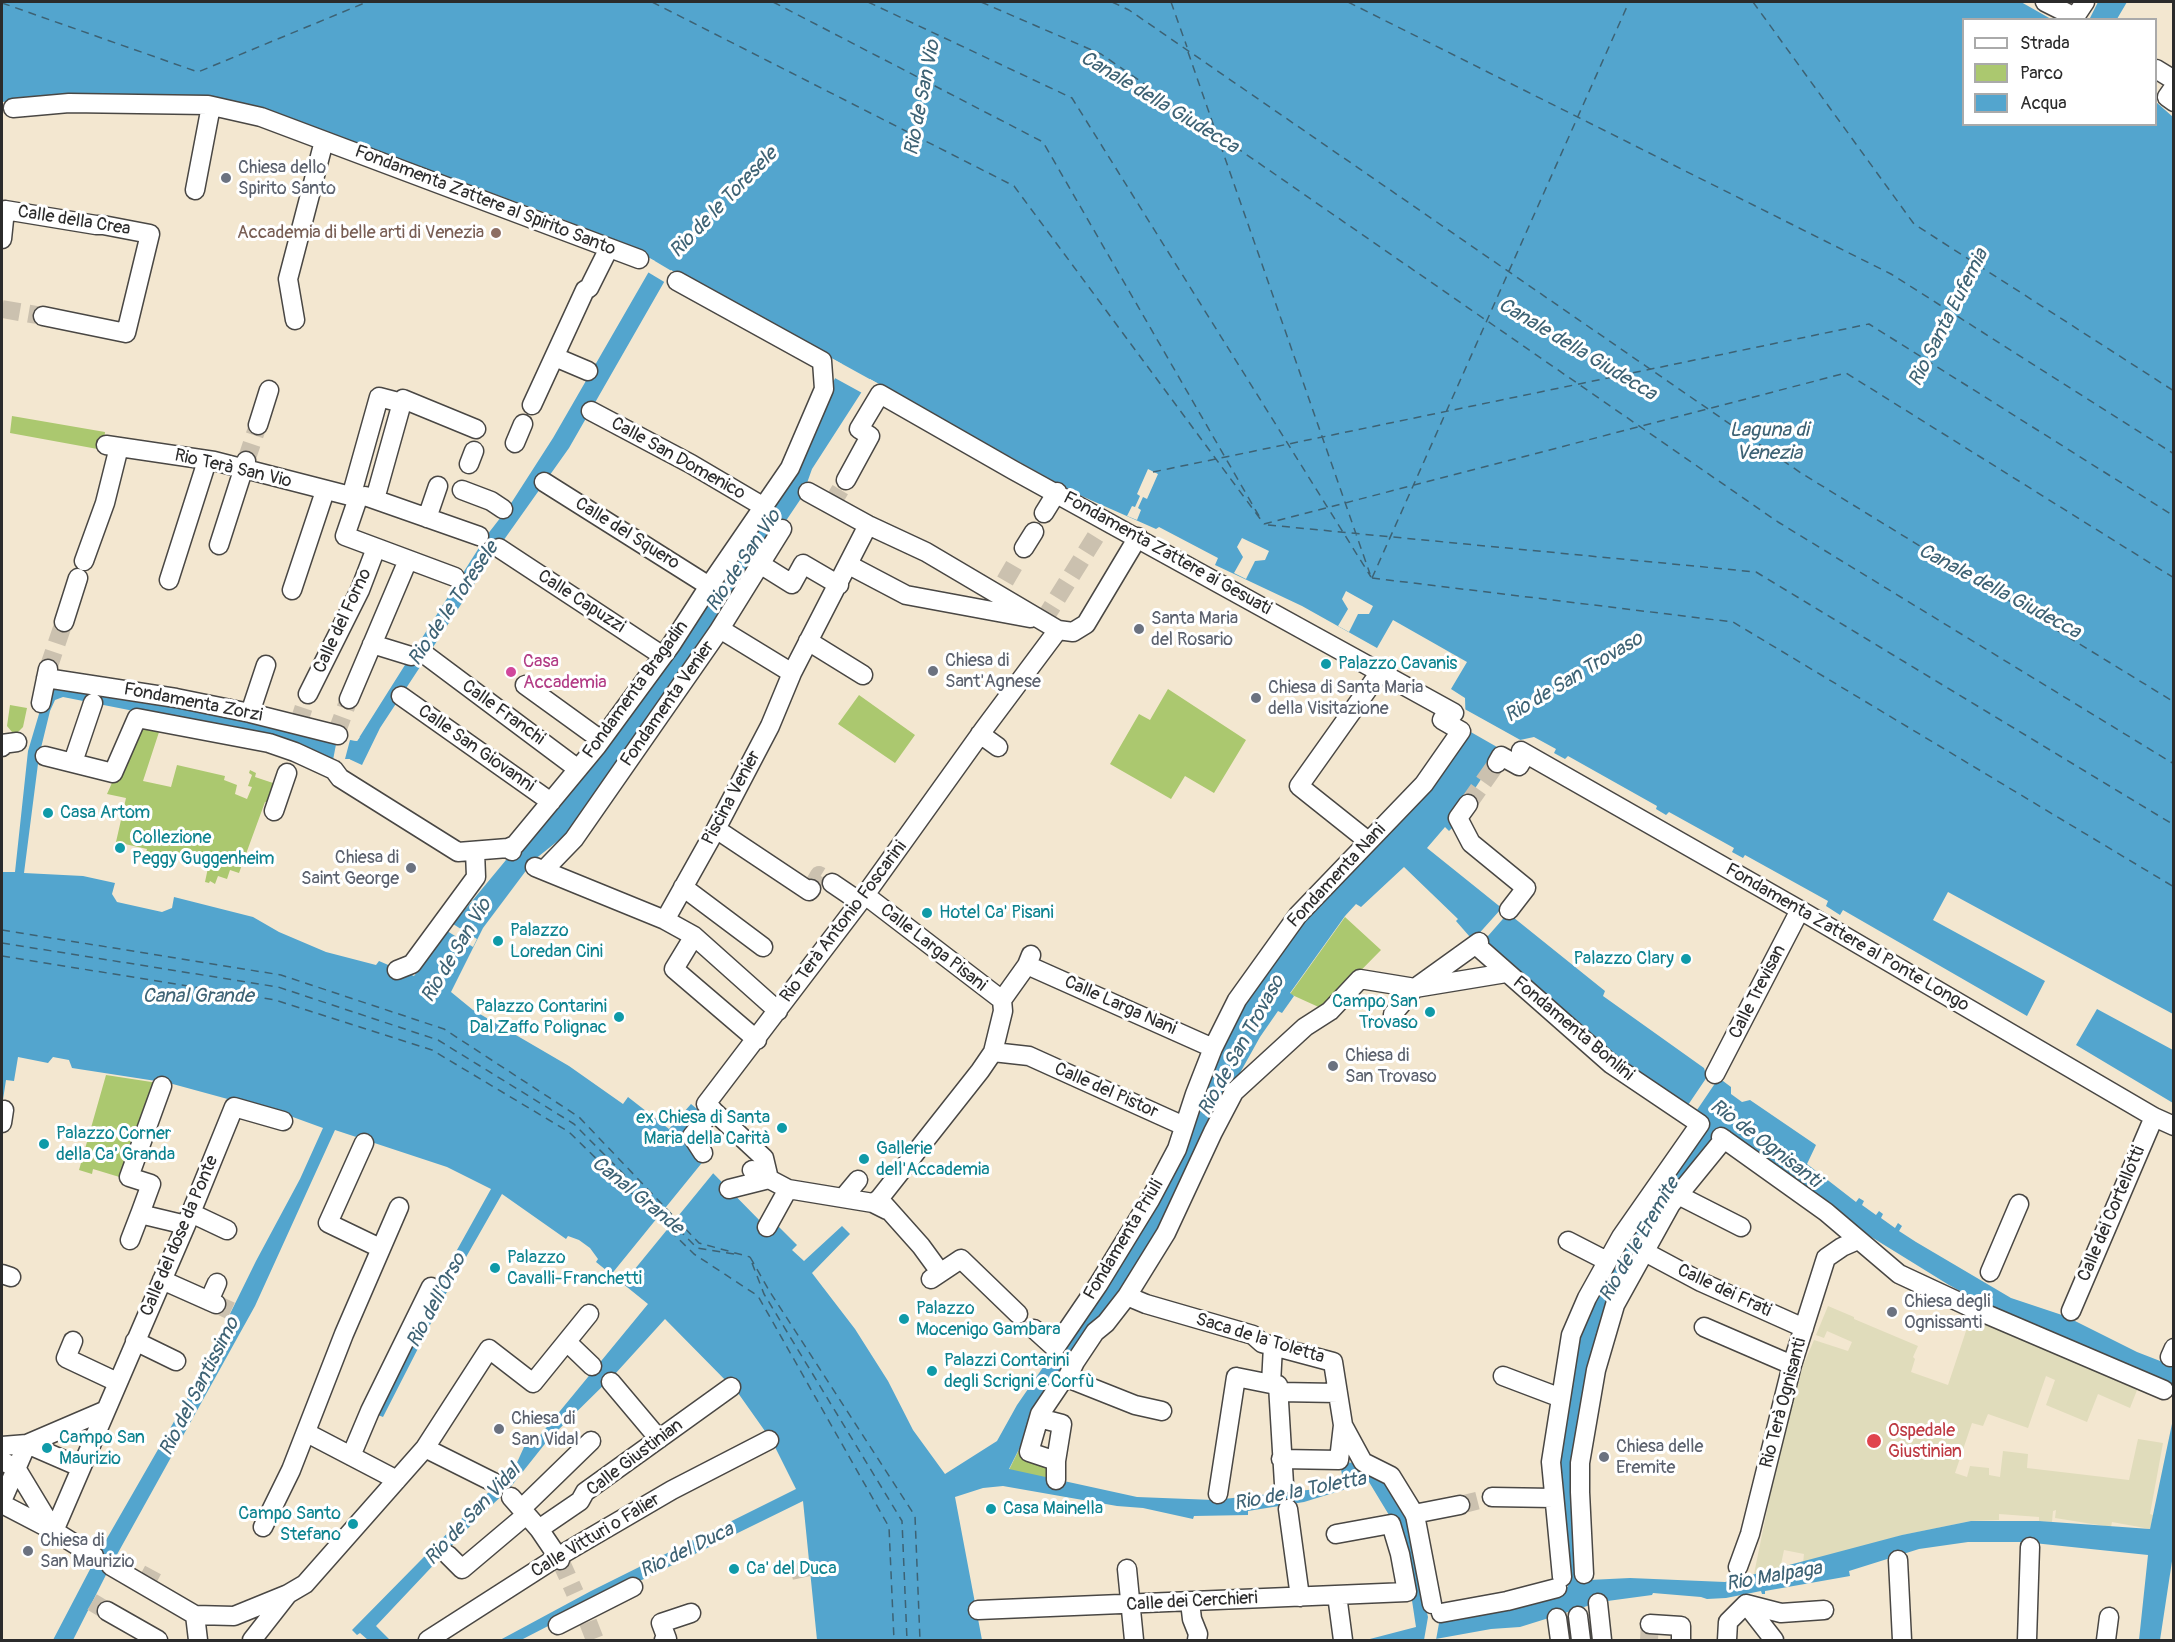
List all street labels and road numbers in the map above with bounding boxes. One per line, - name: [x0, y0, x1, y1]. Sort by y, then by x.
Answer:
- street label: Fondamenta Zattere al Spirito Santo: [352, 141, 618, 261]
- street label: Calle della Crea: [16, 201, 132, 241]
- street label: Calle San Domenico: [607, 413, 749, 505]
- street label: Rio Terà San Vio: [172, 445, 294, 493]
- street label: Fondamenta Zattere ai Gesuati: [1059, 488, 1275, 620]
- street label: Calle del Squero: [571, 493, 683, 575]
- street label: Calle del Forno: [309, 565, 377, 677]
- street label: Calle Capuzzi: [533, 566, 629, 638]
- street label: Fondamenta Bragadin: [579, 617, 693, 763]
- street label: Fondamenta Venier: [616, 637, 720, 771]
- street label: Calle Franchi: [457, 676, 549, 750]
- street label: Fondamenta Zorzi: [122, 679, 264, 727]
- street label: Calle San Giovanni: [413, 701, 539, 797]
- street label: Piscina Venier: [698, 747, 766, 849]
- street label: Fondamenta Nani: [1283, 820, 1391, 932]
- street label: Rio Terà Antonio Foscarini: [776, 837, 912, 1007]
- street label: Fondamenta Zattere al Ponte Longo: [1721, 859, 1973, 1017]
- street label: Calle Larga Pisani: [875, 900, 991, 996]
- street label: Calle Trevisan: [1725, 941, 1791, 1043]
- street label: Calle Larga Nani: [1061, 972, 1179, 1040]
- street label: Fondamenta Bonlini: [1508, 972, 1638, 1086]
- street label: Calle del Pistor: [1051, 1058, 1161, 1124]
- street label: Calle dei Cortellotti: [2074, 1143, 2150, 1285]
- street label: Calle del dose da Ponte: [136, 1152, 224, 1320]
- street label: Fondamenta Priuli: [1080, 1176, 1168, 1304]
- street label: Calle dei Frati: [1674, 1260, 1774, 1322]
- street label: Saca de la Toletta: [1193, 1309, 1327, 1369]
- street label: Rio Terà Ognisanti: [1756, 1336, 1812, 1470]
- street label: Calle Giustinian: [583, 1415, 687, 1501]
- street label: Calle Vitturi o Falier: [528, 1489, 664, 1583]
- street label: Calle dei Cerchieri: [1126, 1588, 1258, 1616]

